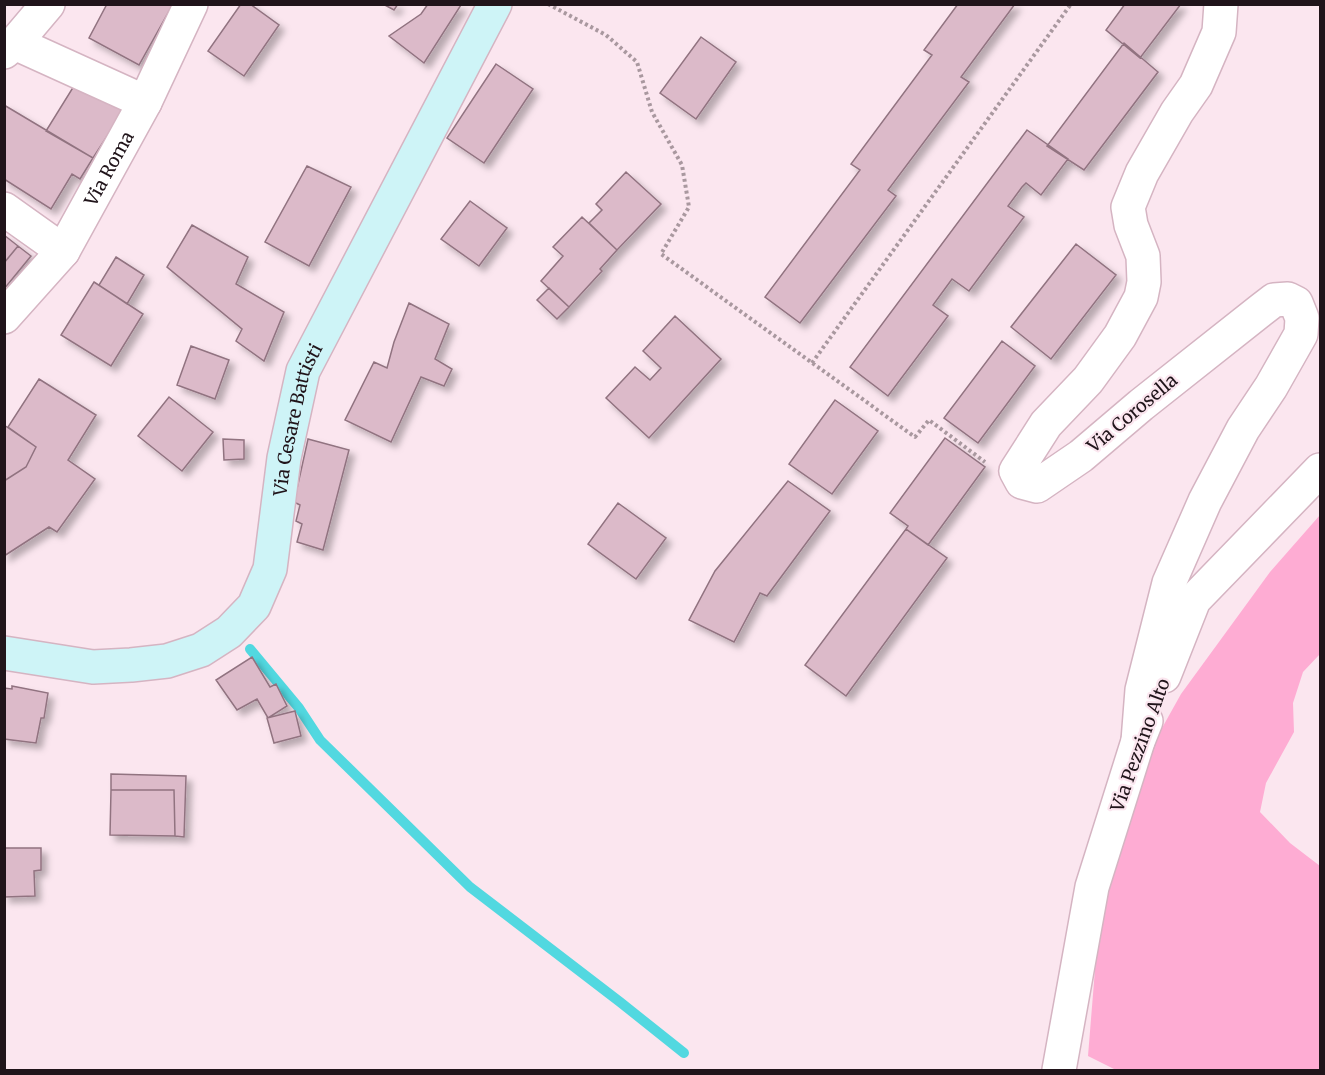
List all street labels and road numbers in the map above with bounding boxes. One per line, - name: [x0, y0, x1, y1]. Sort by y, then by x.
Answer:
- street label: Via Roma: [78, 126, 139, 211]
- street label: Via Cesare Battisti: [268, 339, 327, 498]
- street label: Via Corosella: [1081, 368, 1182, 458]
- street label: Via Pezzino Alto: [1105, 675, 1175, 816]

